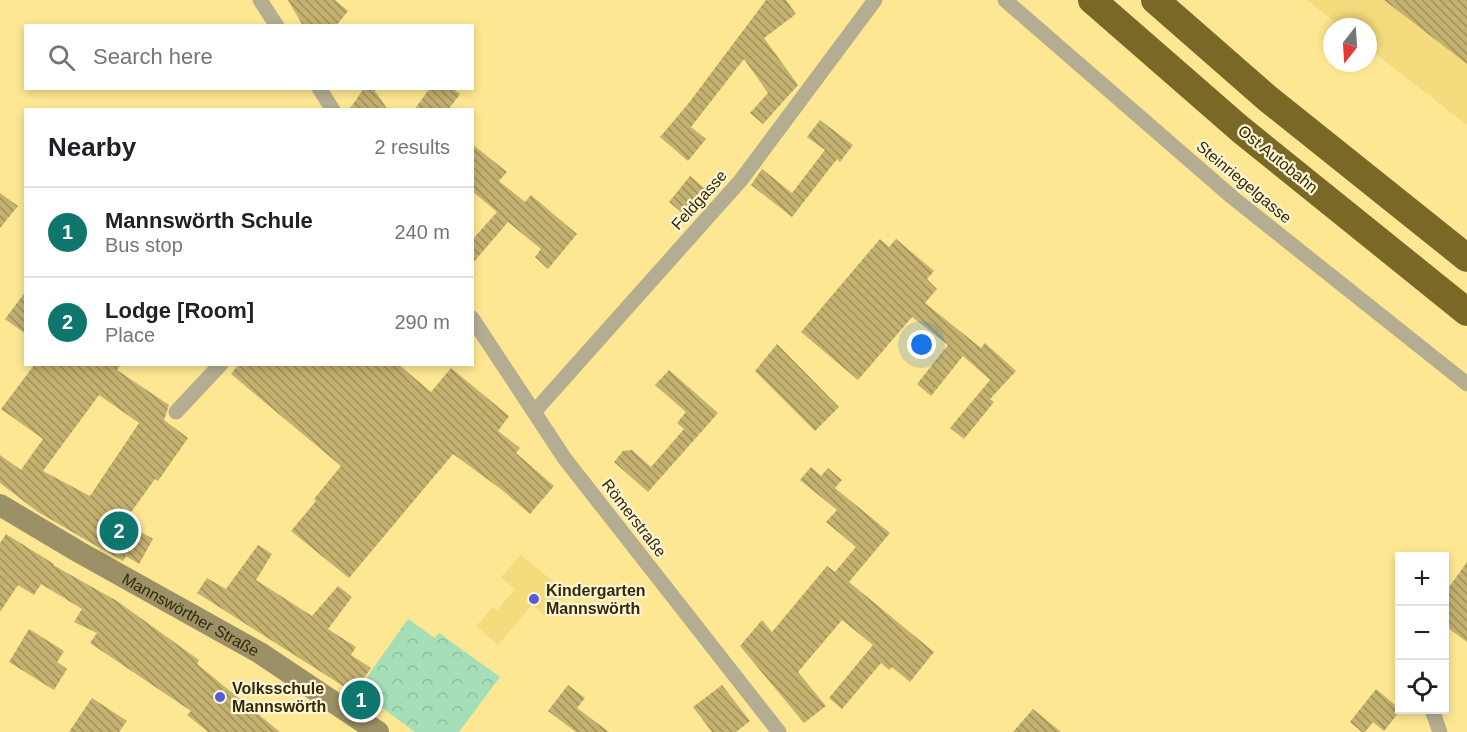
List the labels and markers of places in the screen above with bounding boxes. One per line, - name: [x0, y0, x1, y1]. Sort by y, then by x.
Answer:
- pin: 2: [100, 508, 138, 554]
- place label: Kindergarten Mannswörth: [546, 582, 646, 617]
- marker: Kindergarten Mannswörth: [527, 592, 541, 606]
- pin: 1: [342, 678, 380, 722]
- place label: Volksschule Mannswörth: [232, 680, 326, 715]
- marker: Volksschule Mannswörth: [213, 690, 227, 704]

